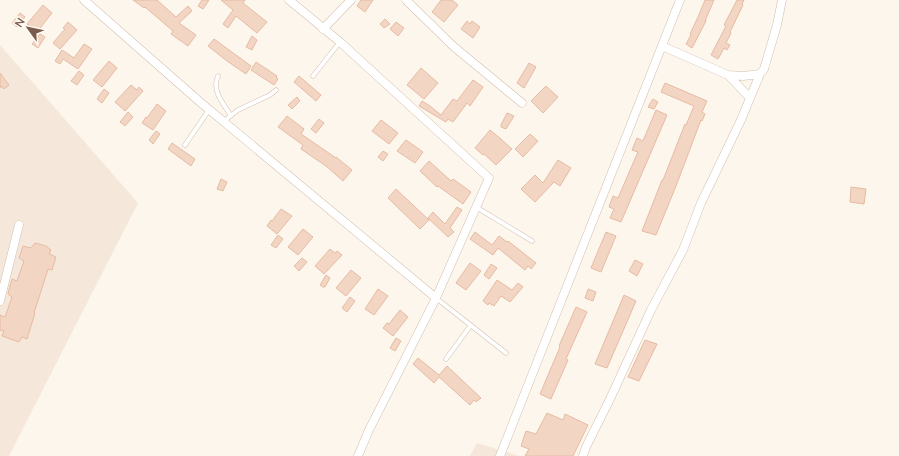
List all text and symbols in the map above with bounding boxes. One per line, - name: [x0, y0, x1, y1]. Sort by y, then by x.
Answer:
- north arrow: [8, 8, 48, 48]
- text: N: [11, 15, 27, 29]

